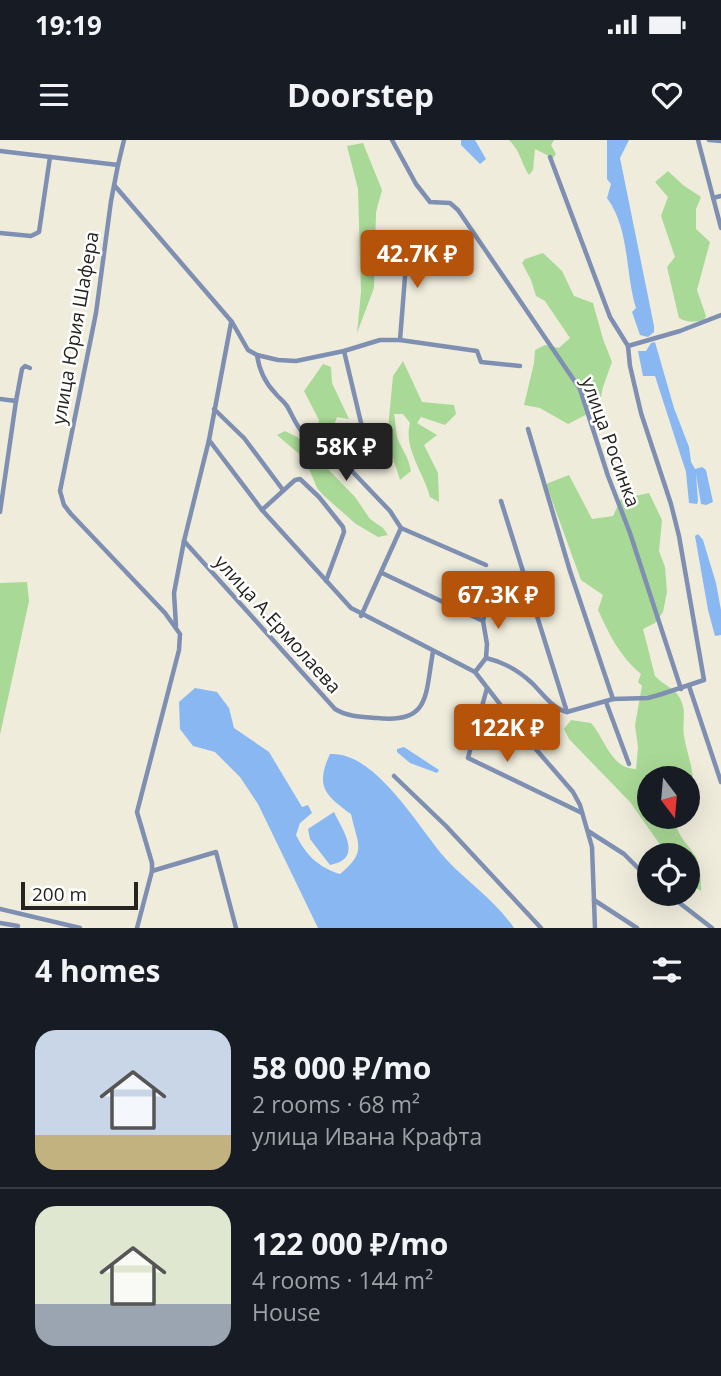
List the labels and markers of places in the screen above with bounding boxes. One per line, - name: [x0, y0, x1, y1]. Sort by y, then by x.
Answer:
- pin: 42.7K ₽: [352, 230, 482, 290]
- pin: 58K ₽: [297, 424, 395, 483]
- pin: 67.3K ₽: [433, 572, 563, 631]
- pin: 122K ₽: [450, 704, 564, 764]

